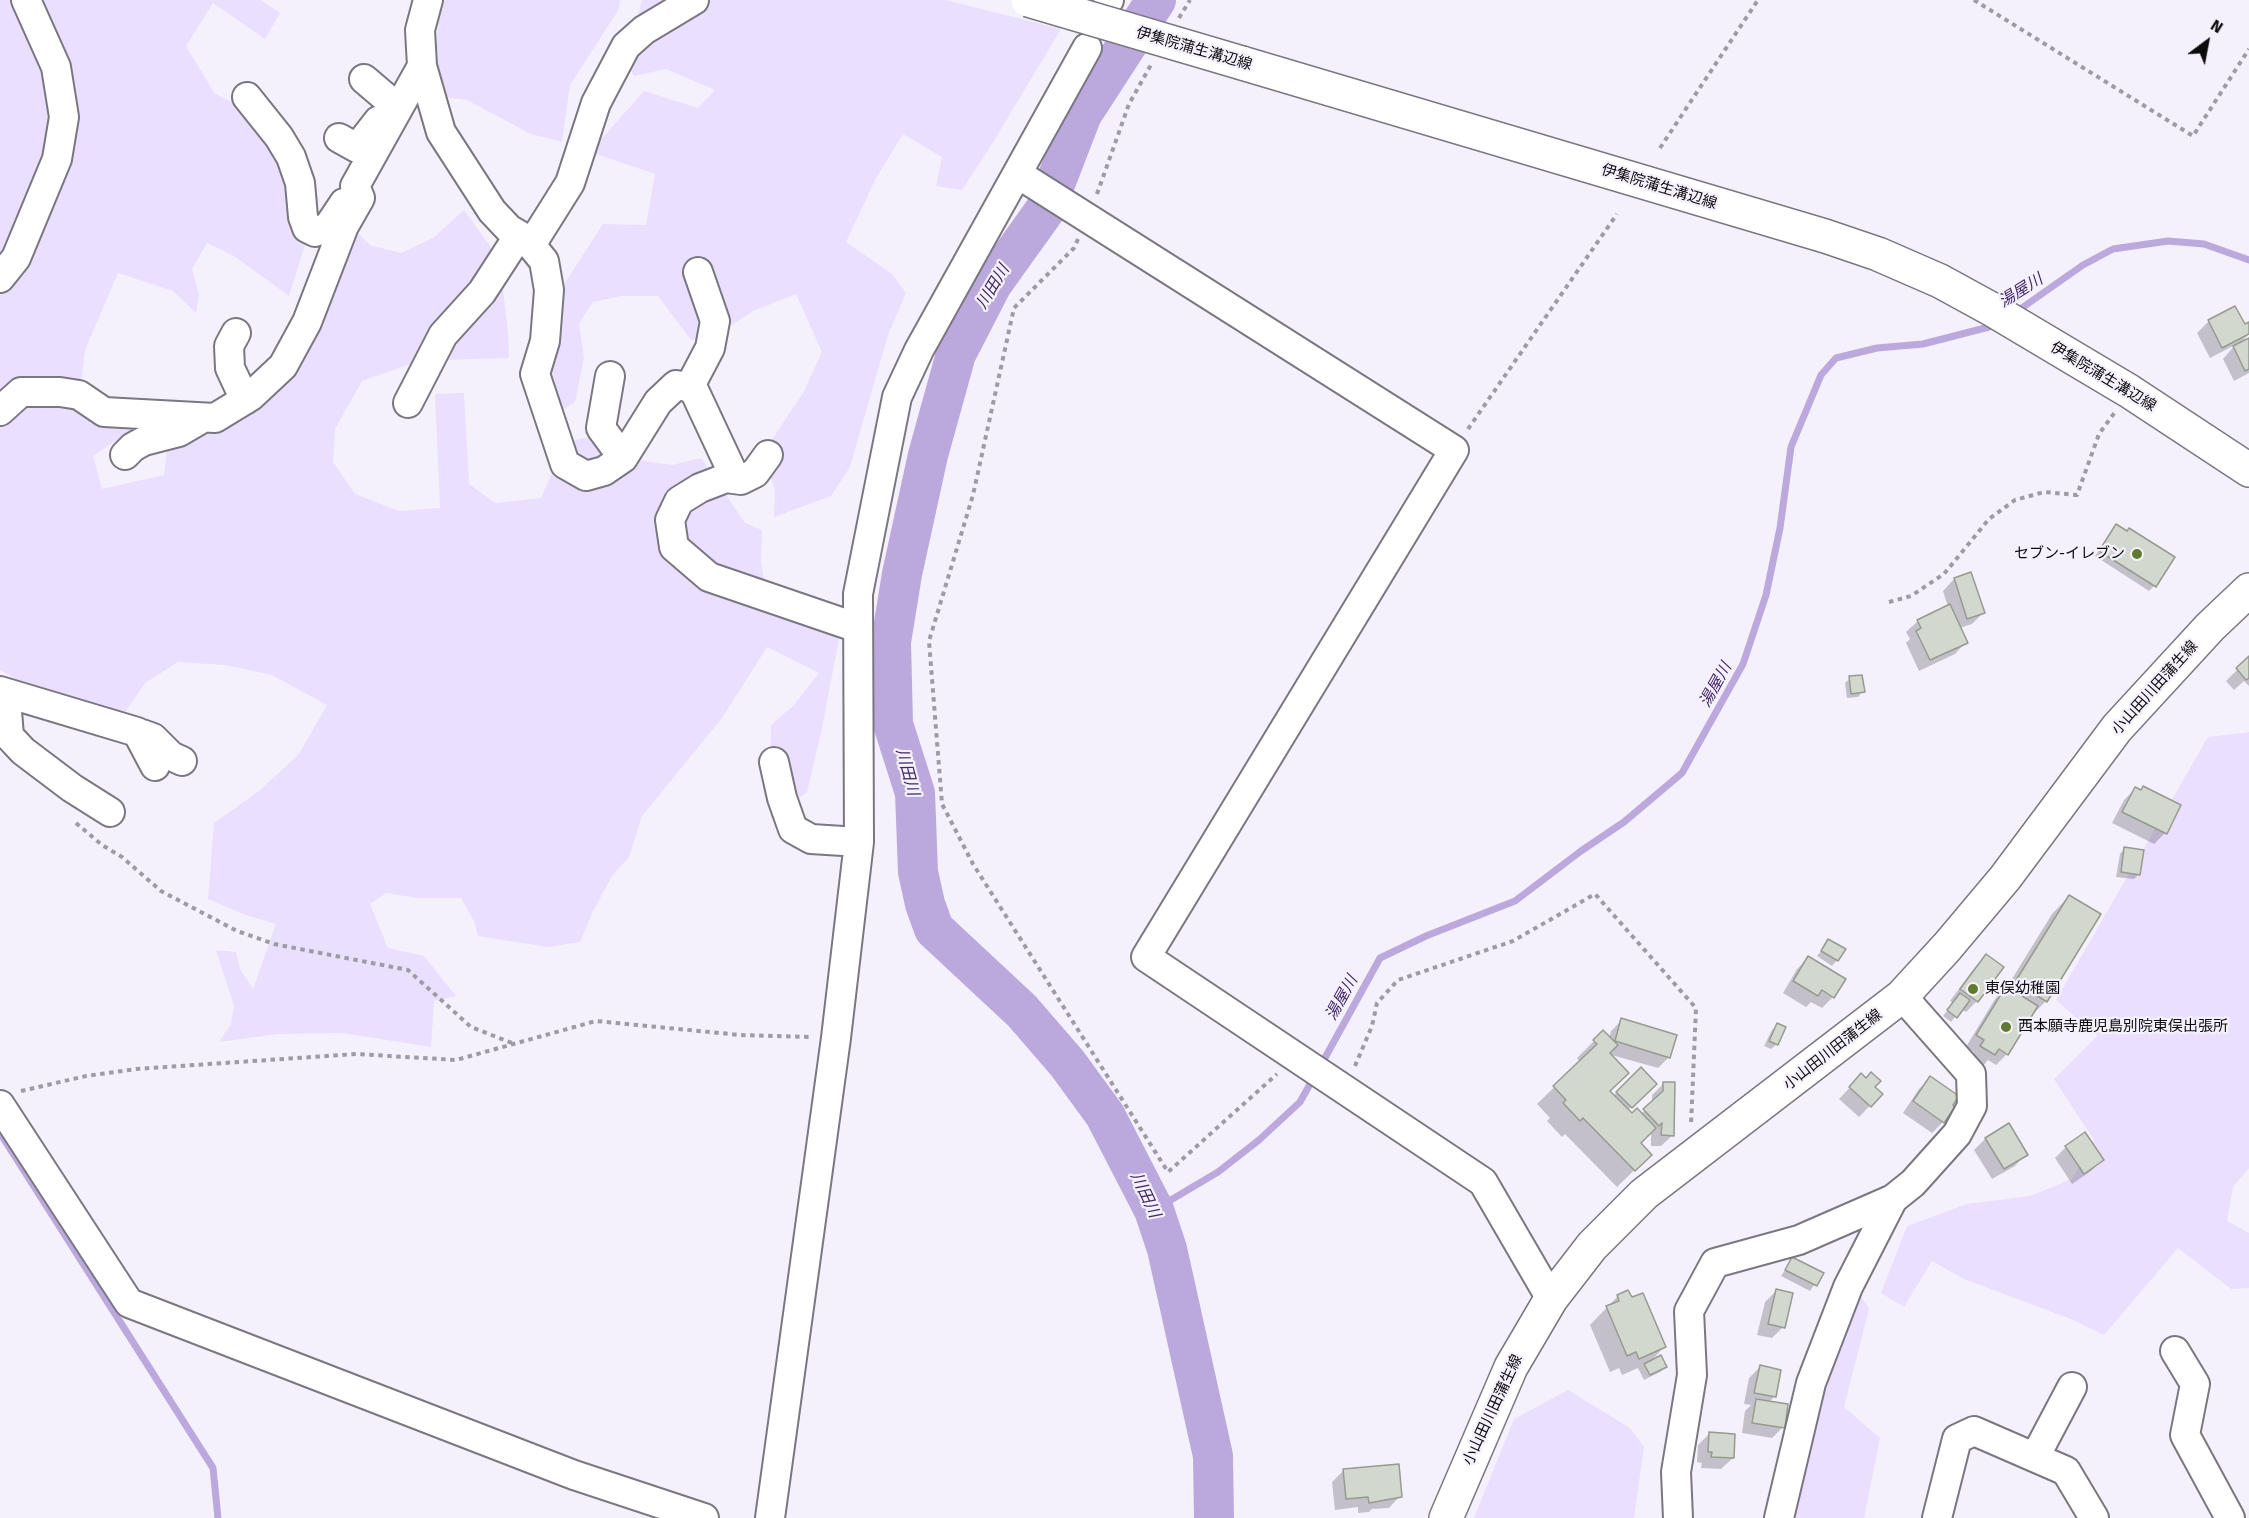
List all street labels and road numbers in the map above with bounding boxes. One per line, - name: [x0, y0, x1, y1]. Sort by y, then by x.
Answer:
- street label: 伊集院蒲生溝辺線: [1134, 24, 1254, 74]
- street label: 伊集院蒲生溝辺線: [1599, 161, 1719, 213]
- street label: 伊集院蒲生溝辺線: [2047, 338, 2159, 416]
- street label: 小山田川田蒲生線: [2108, 637, 2202, 739]
- street label: 小山田川田蒲生線: [1780, 1006, 1886, 1094]
- street label: 小山田川田蒲生線: [1459, 1352, 1527, 1468]

